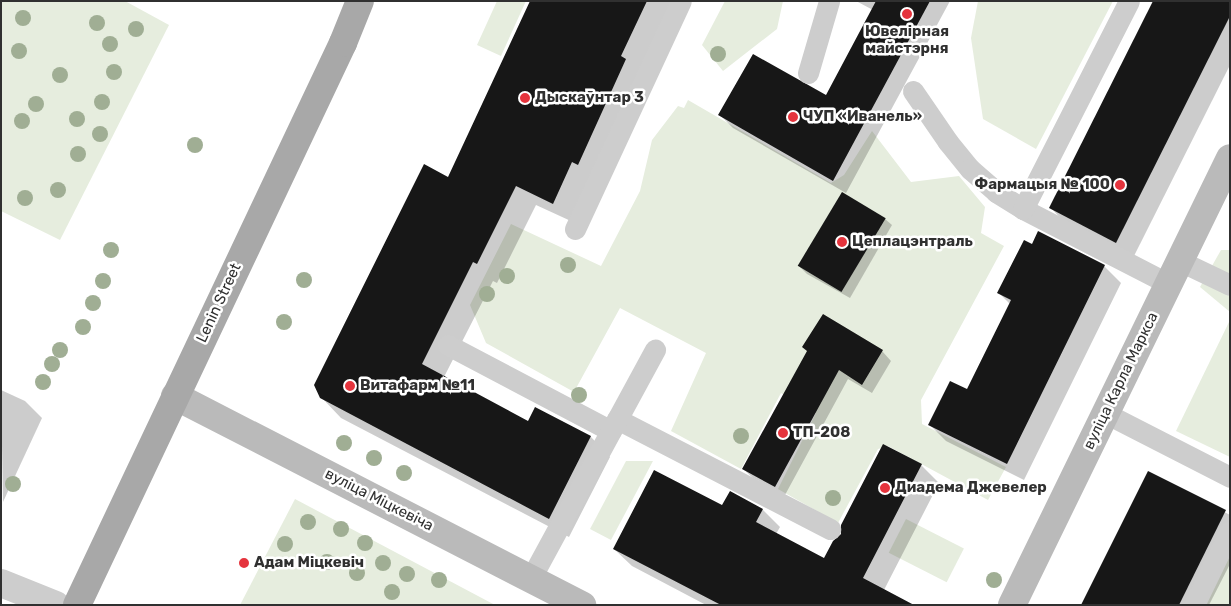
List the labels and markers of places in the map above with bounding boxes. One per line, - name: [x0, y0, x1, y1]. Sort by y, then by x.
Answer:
- marker: Ювелірная майстэрня: [901, 8, 913, 20]
- place label: Ювелірная майстэрня: [865, 22, 949, 57]
- place label: Дыскаўнтар 3: [535, 89, 644, 107]
- marker: Дыскаўнтар 3: [519, 92, 531, 104]
- place label: ЧУП «Иванель»: [803, 108, 922, 126]
- marker: ЧУП «Иванель»: [787, 111, 799, 123]
- place label: Фармацыя № 100: [974, 176, 1110, 194]
- marker: Фармацыя № 100: [1114, 179, 1126, 191]
- place label: Цеплацэнтраль: [852, 233, 973, 251]
- marker: Цеплацэнтраль: [836, 236, 848, 248]
- place label: Витафарм №11: [360, 377, 475, 395]
- marker: Витафарм №11: [344, 380, 356, 392]
- place label: ТП-208: [793, 424, 850, 442]
- marker: ТП-208: [777, 427, 789, 439]
- place label: Диадема Джевелер: [895, 479, 1047, 497]
- marker: Диадема Джевелер: [879, 482, 891, 494]
- place label: Адам Міцкевіч: [254, 554, 364, 572]
- marker: Адам Міцкевіч: [238, 557, 250, 569]

